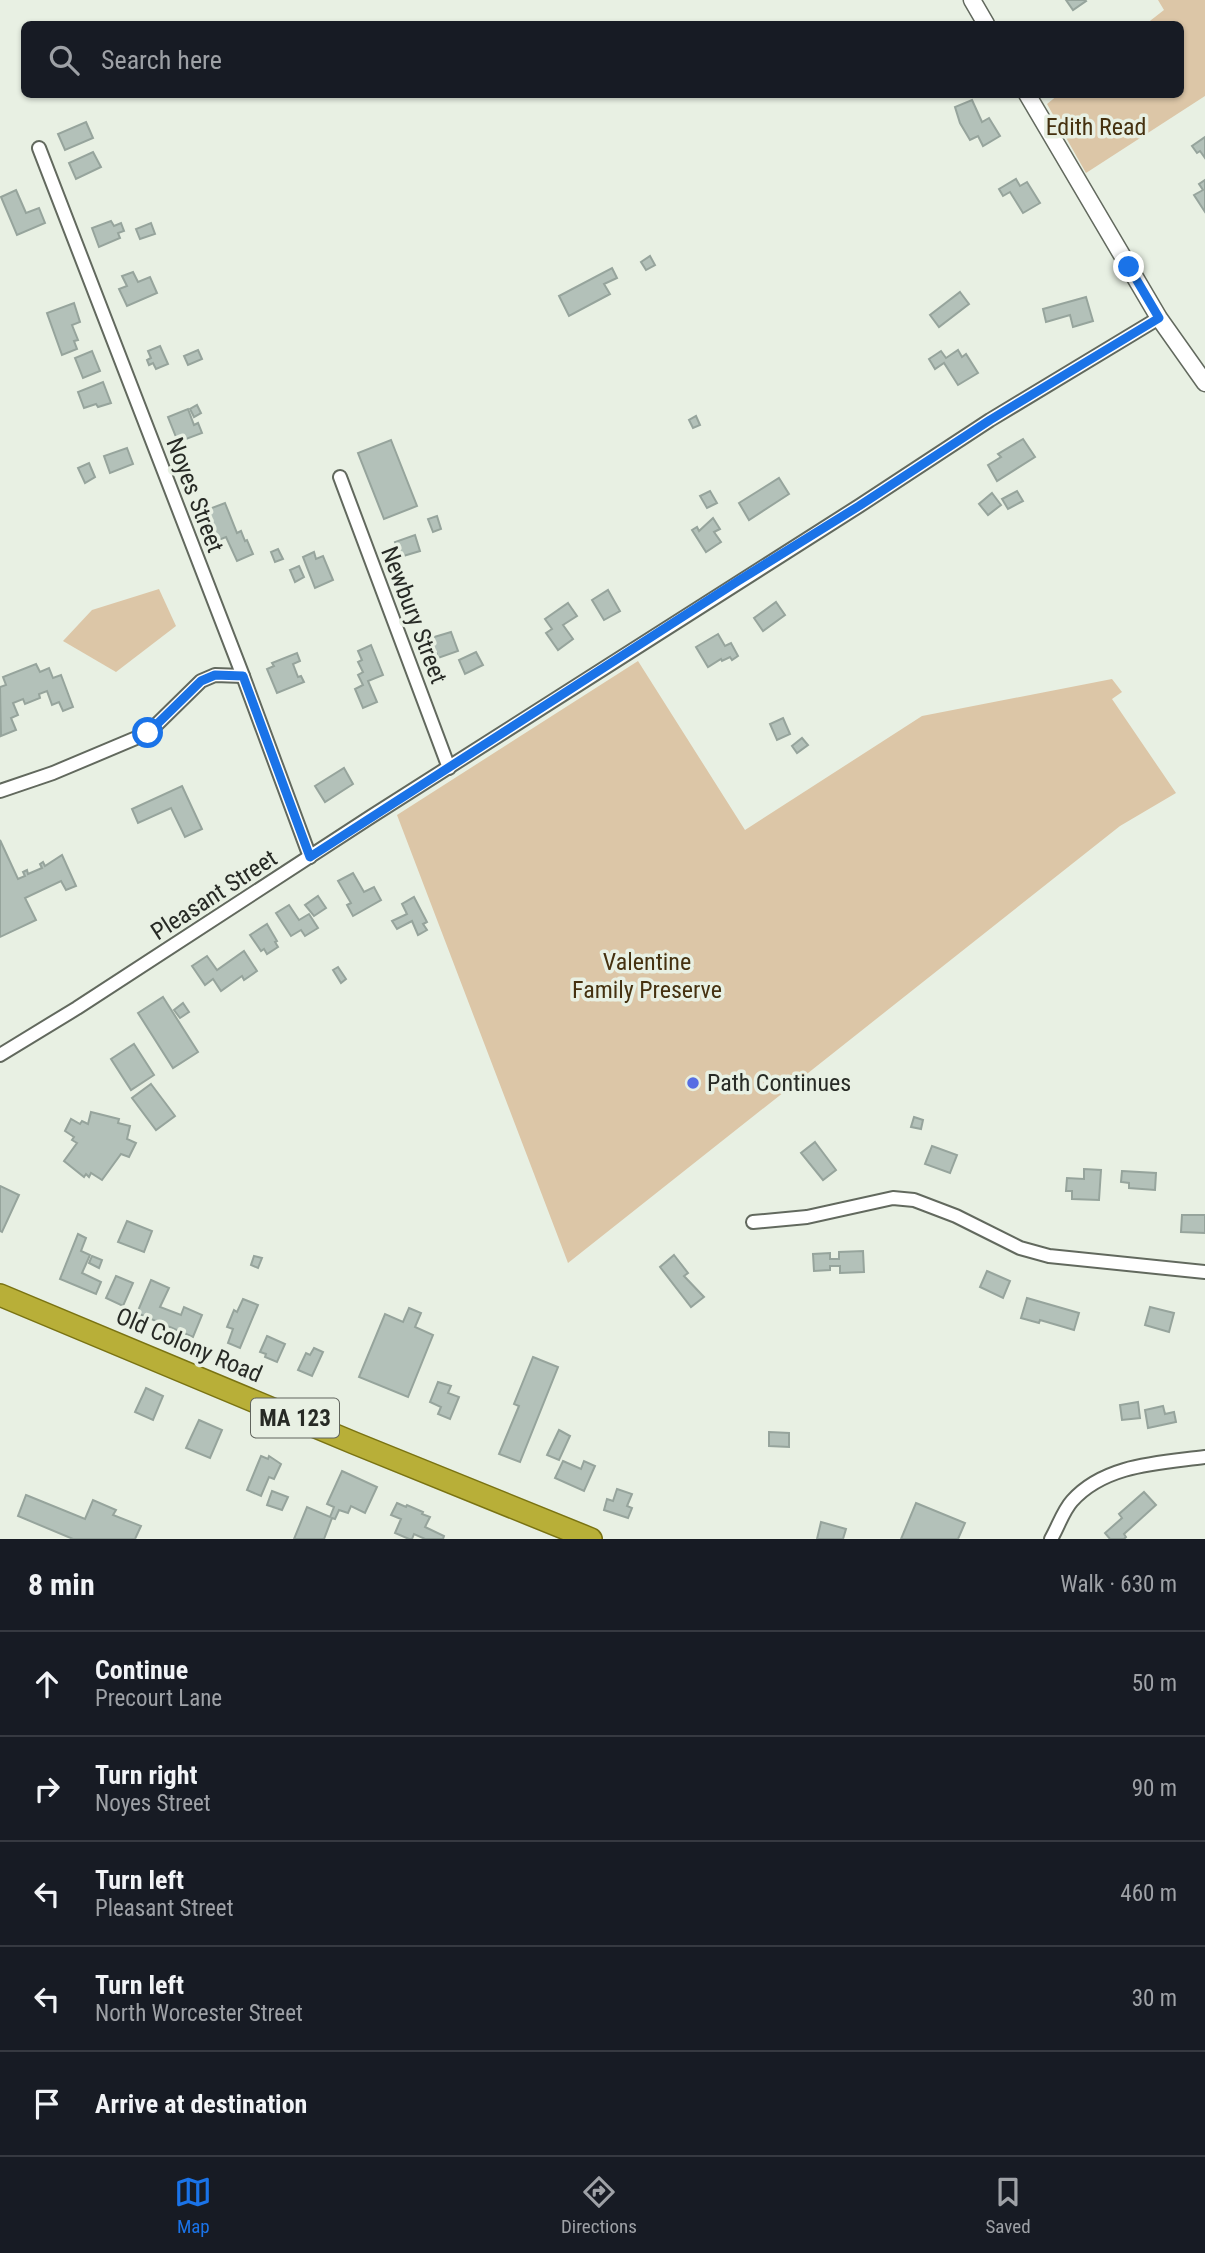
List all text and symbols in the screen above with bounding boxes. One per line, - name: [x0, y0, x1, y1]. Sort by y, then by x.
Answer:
- search box: [21, 21, 1184, 98]
- icon: search: [45, 41, 83, 79]
- text: Search here: [101, 45, 222, 75]
- park label: Edith Read: [1046, 113, 1146, 141]
- route end: [1113, 251, 1144, 282]
- street label: Noyes Street: [160, 434, 230, 556]
- street label: Newbury Street: [375, 543, 453, 687]
- route start: [132, 717, 163, 748]
- street label: Pleasant Street: [146, 844, 282, 946]
- park label: Valentine Family Preserve: [572, 948, 722, 1004]
- place label: Path Continues: [707, 1069, 851, 1097]
- marker: Path Continues: [685, 1075, 701, 1091]
- street label: Old Colony Road: [112, 1302, 266, 1388]
- road number: MA 123: [251, 1399, 339, 1438]
- text: 8 min: [28, 1567, 95, 1602]
- text: Walk · 630 m: [1060, 1571, 1177, 1598]
- text: Continue: [95, 1655, 188, 1685]
- icon: ahead: [28, 1665, 66, 1703]
- text: 50 m: [1132, 1670, 1177, 1697]
- text: Precourt Lane: [95, 1685, 222, 1712]
- text: Turn right: [95, 1760, 197, 1790]
- icon: right: [28, 1770, 66, 1808]
- text: 90 m: [1132, 1775, 1177, 1802]
- text: Noyes Street: [95, 1790, 211, 1817]
- text: Turn left: [95, 1865, 184, 1895]
- icon: left: [28, 1875, 66, 1913]
- text: 460 m: [1120, 1880, 1177, 1907]
- text: Pleasant Street: [95, 1895, 233, 1922]
- text: Turn left: [95, 1970, 184, 2000]
- icon: left: [28, 1980, 66, 2018]
- text: 30 m: [1132, 1985, 1177, 2012]
- text: North Worcester Street: [95, 2000, 303, 2027]
- icon: arrive: [28, 2085, 66, 2123]
- text: Arrive at destination: [95, 2089, 307, 2119]
- tab: Map: [174, 2173, 212, 2238]
- tab: Directions: [561, 2173, 637, 2238]
- tab: Saved: [985, 2173, 1031, 2238]

